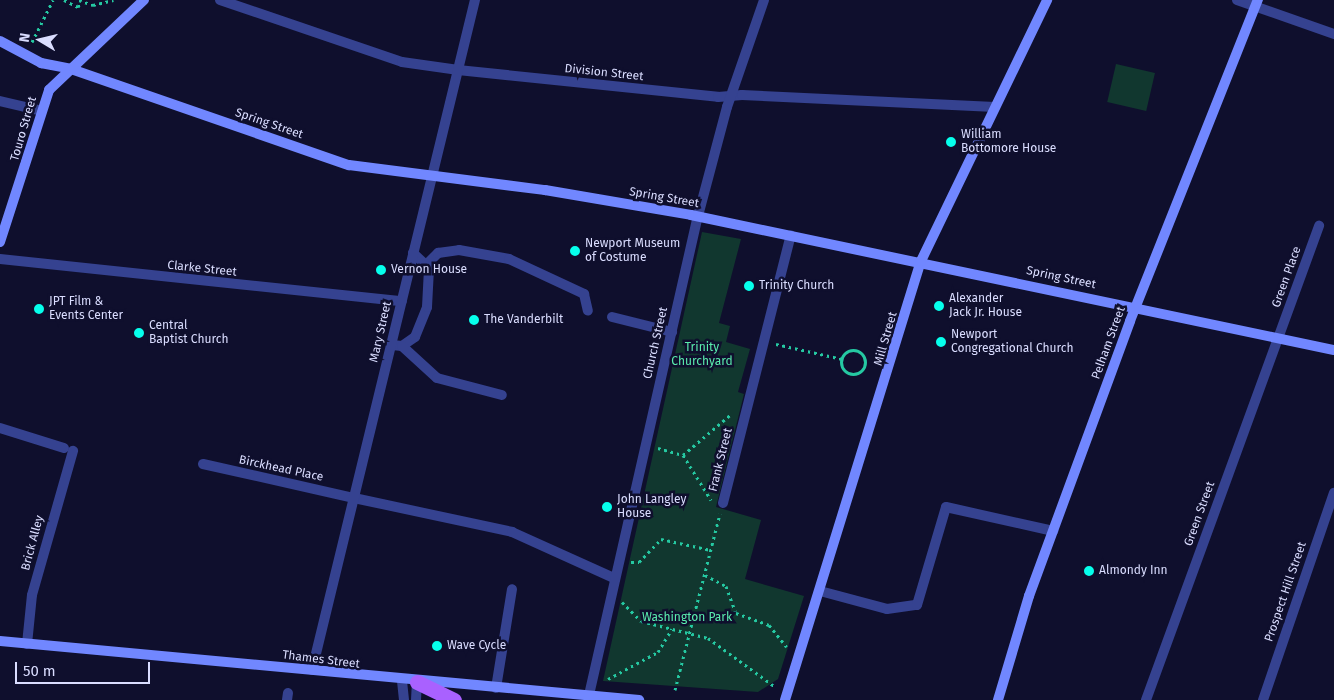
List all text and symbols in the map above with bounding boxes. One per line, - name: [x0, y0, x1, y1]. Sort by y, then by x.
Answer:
- north arrow: [15, 15, 65, 65]
- text: N: [16, 32, 34, 44]
- street label: Division Street: [564, 62, 644, 84]
- street label: Touro Street: [8, 95, 40, 163]
- street label: Spring Street: [233, 106, 305, 142]
- place label: William Bottomore House: [961, 128, 1056, 156]
- marker: William Bottomore House: [945, 136, 957, 148]
- street label: Spring Street: [628, 185, 700, 211]
- place label: Newport Museum of Costume: [585, 237, 680, 265]
- street label: Green Place: [1269, 244, 1305, 310]
- marker: Newport Museum of Costume: [569, 245, 581, 257]
- street label: Clarke Street: [167, 258, 237, 280]
- place label: Vernon House: [391, 263, 467, 277]
- marker: Vernon House: [375, 264, 387, 276]
- street label: Spring Street: [1025, 264, 1097, 292]
- place label: Trinity Church: [759, 279, 834, 293]
- marker: Trinity Church: [743, 280, 755, 292]
- place label: Alexander Jack Jr. House: [949, 292, 1022, 320]
- place label: JPT Film & Events Center: [49, 295, 123, 323]
- street label: Mary Street: [367, 300, 395, 364]
- marker: Alexander Jack Jr. House: [933, 300, 945, 312]
- marker: JPT Film & Events Center: [33, 303, 45, 315]
- street label: Pelham Street: [1089, 305, 1129, 381]
- street label: Church Street: [641, 306, 671, 380]
- street label: Mill Street: [871, 310, 901, 368]
- place label: The Vanderbilt: [484, 313, 563, 327]
- marker: The Vanderbilt: [468, 314, 480, 326]
- place label: Central Baptist Church: [149, 319, 228, 347]
- marker: Central Baptist Church: [133, 327, 145, 339]
- place label: Newport Congregational Church: [951, 328, 1074, 356]
- marker: Newport Congregational Church: [935, 336, 947, 348]
- park label: Trinity Churchyard: [671, 341, 733, 369]
- street label: Frank Street: [706, 427, 736, 493]
- street label: Birckhead Place: [237, 453, 325, 485]
- street label: Green Street: [1182, 480, 1218, 548]
- place label: John Langley House: [617, 493, 686, 521]
- marker: John Langley House: [601, 501, 613, 513]
- street label: Brick Alley: [19, 514, 47, 572]
- street label: Prospect Hill Street: [1262, 540, 1310, 644]
- place label: Almondy Inn: [1099, 564, 1168, 578]
- marker: Almondy Inn: [1083, 565, 1095, 577]
- park label: Washington Park: [642, 611, 732, 625]
- place label: Wave Cycle: [447, 639, 506, 653]
- marker: Wave Cycle: [431, 640, 443, 652]
- street label: Thames Street: [281, 648, 361, 672]
- scale bar: [18, 652, 152, 684]
- text: 50 m: [23, 662, 56, 680]

